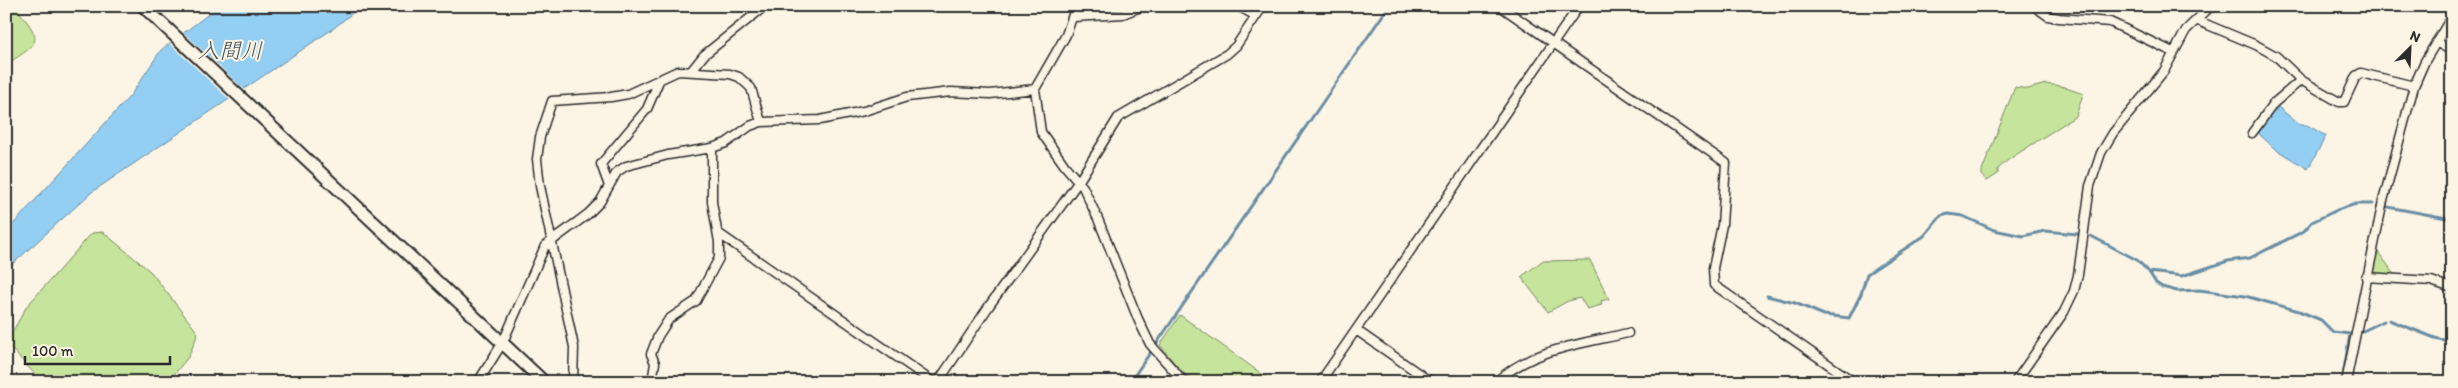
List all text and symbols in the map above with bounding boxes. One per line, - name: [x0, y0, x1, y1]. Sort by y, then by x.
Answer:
- north arrow: [2386, 22, 2436, 72]
- text: N: [2407, 27, 2423, 46]
- water label: 入間川: [197, 37, 263, 64]
- scale bar: [25, 333, 170, 365]
- text: 100 m: [32, 342, 74, 360]

